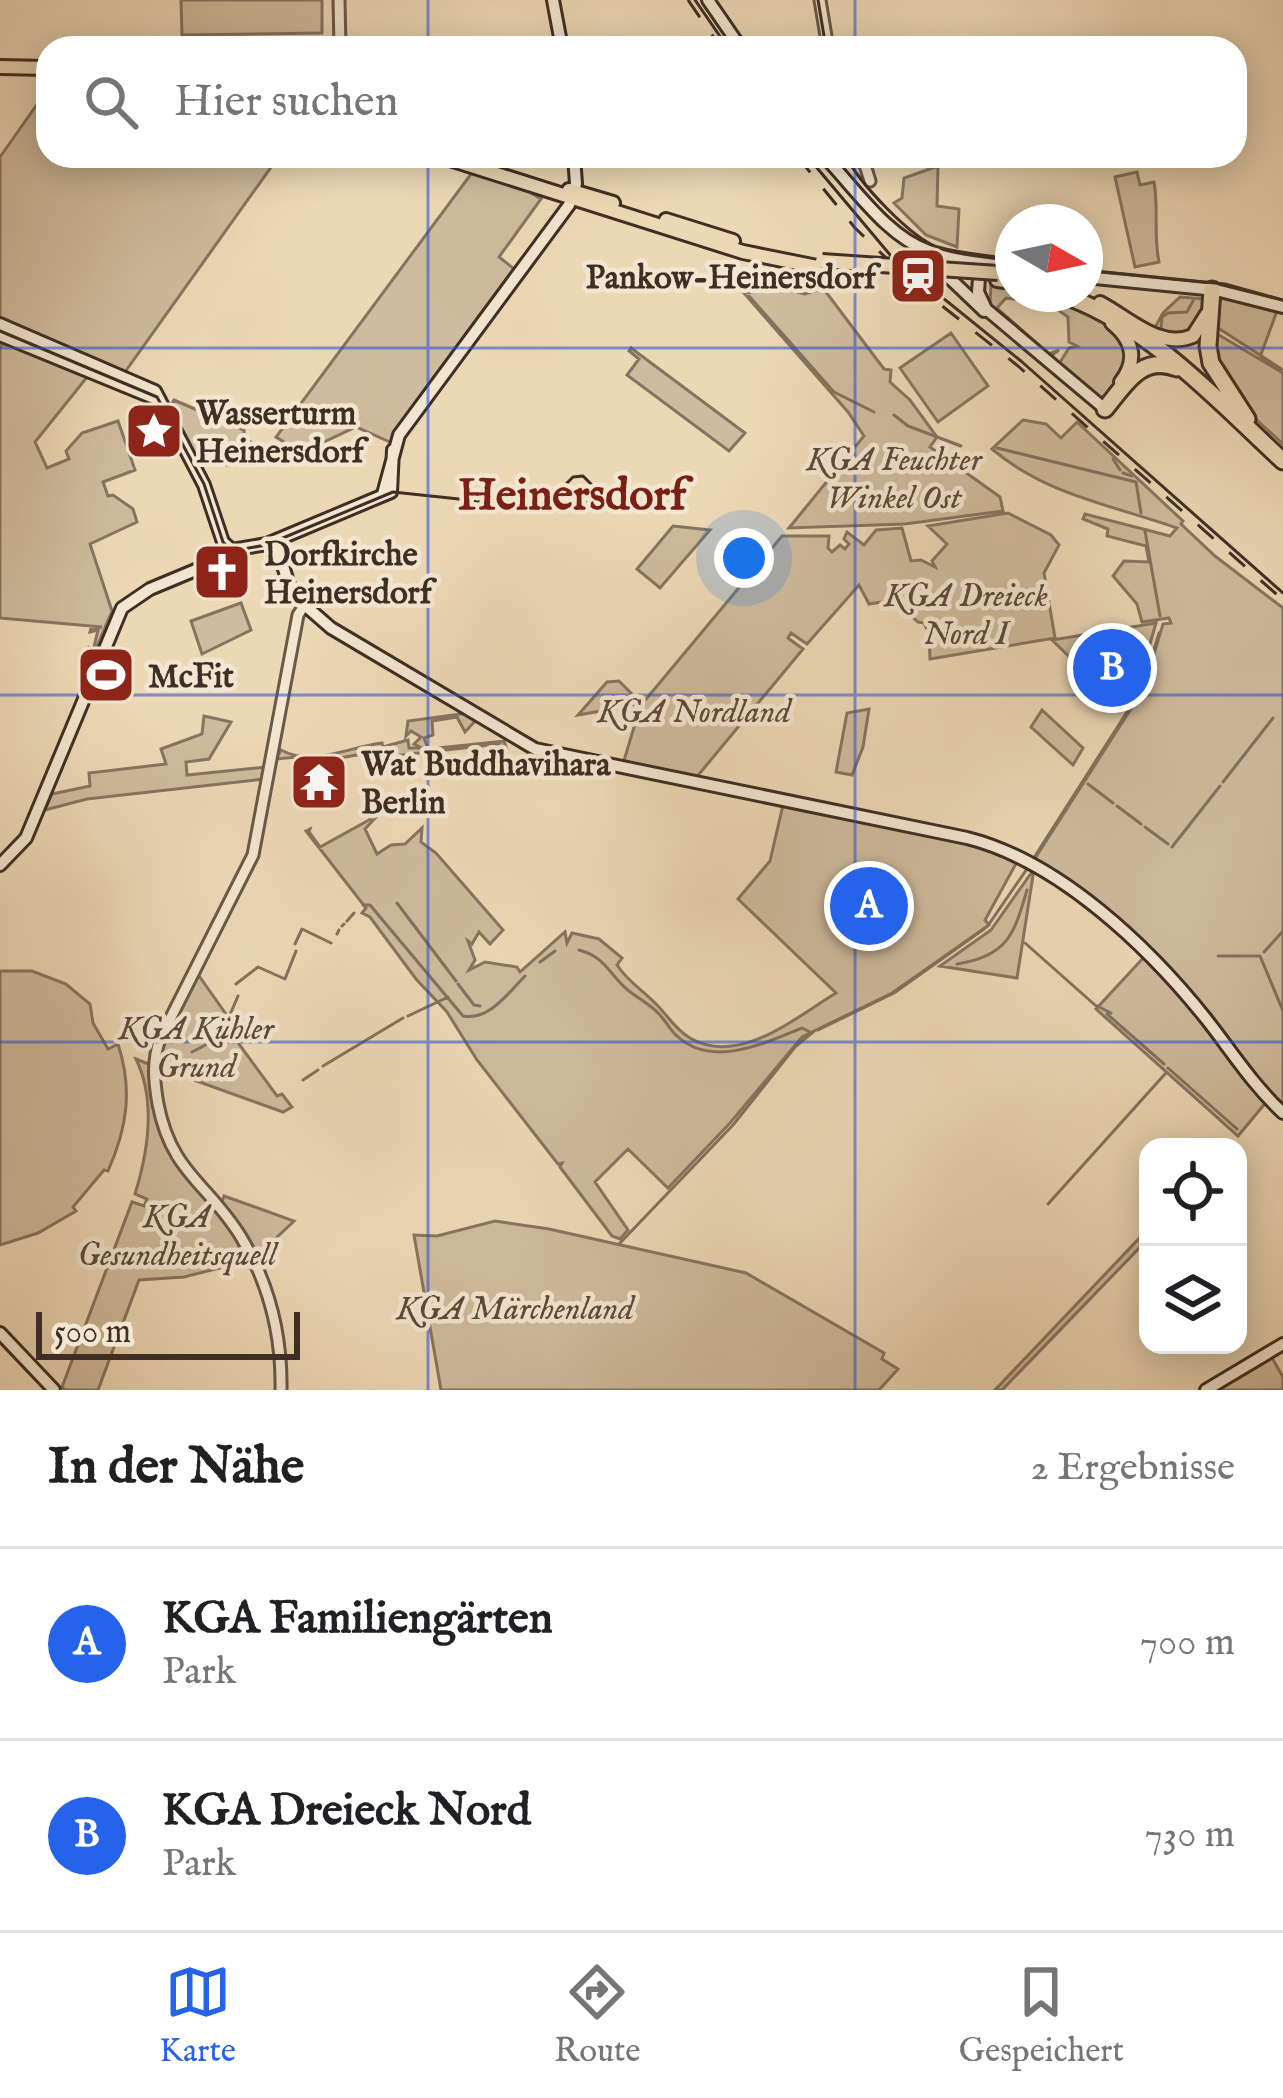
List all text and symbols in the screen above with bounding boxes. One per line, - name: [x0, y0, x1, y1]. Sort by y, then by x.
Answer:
- search box: [36, 36, 1247, 168]
- icon: search: [78, 69, 144, 135]
- text: Hier suchen: [174, 74, 398, 131]
- north arrow: [995, 204, 1103, 312]
- station icon: Pankow-Heinersdorf: [887, 245, 949, 307]
- place label: Pankow-Heinersdorf: [586, 258, 882, 300]
- place label: Wasserturm Heinersdorf: [195, 394, 370, 474]
- place icon: Wasserturm Heinersdorf: [123, 400, 185, 462]
- park label: KGA Feuchter Winkel Ost: [805, 440, 983, 520]
- district label: Heinersdorf: [458, 468, 694, 525]
- your location: [714, 528, 774, 588]
- place label: Dorfkirche Heinersdorf: [264, 535, 438, 615]
- church icon: Dorfkirche Heinersdorf: [191, 541, 253, 603]
- park label: KGA Dreieck Nord I: [883, 576, 1048, 656]
- pin: B: [1073, 623, 1151, 713]
- sports icon: McFit: [75, 644, 137, 706]
- place label: McFit: [148, 657, 234, 699]
- park label: KGA Nordland: [596, 692, 793, 734]
- place label: Wat Buddhavihara Berlin: [360, 745, 611, 825]
- temple icon: Wat Buddhavihara Berlin: [288, 751, 350, 813]
- pin: A: [830, 861, 908, 951]
- park label: KGA Kühler Grund: [117, 1009, 276, 1089]
- map controls: [1139, 1138, 1247, 1354]
- button: locate: [1139, 1138, 1247, 1246]
- park label: KGA Gesundheitsquell: [78, 1197, 279, 1277]
- button: layers: [1139, 1246, 1247, 1354]
- park label: KGA Märchenland: [395, 1289, 636, 1331]
- scale bar: [36, 1306, 300, 1359]
- text: 500 m: [54, 1312, 131, 1354]
- text: In der Nähe: [48, 1436, 304, 1501]
- text: 2 Ergebnisse: [1031, 1444, 1235, 1493]
- text: KGA Familiengärten: [162, 1591, 553, 1648]
- text: A: [74, 1619, 100, 1668]
- text: 700 m: [1140, 1619, 1235, 1668]
- text: Park: [162, 1648, 236, 1697]
- text: KGA Dreieck Nord: [162, 1783, 531, 1840]
- text: B: [74, 1811, 100, 1860]
- text: 730 m: [1144, 1811, 1235, 1860]
- text: Park: [162, 1840, 236, 1889]
- tab: Karte: [159, 1959, 236, 2073]
- tab: Route: [554, 1959, 640, 2073]
- tab: Gespeichert: [959, 1959, 1124, 2073]

